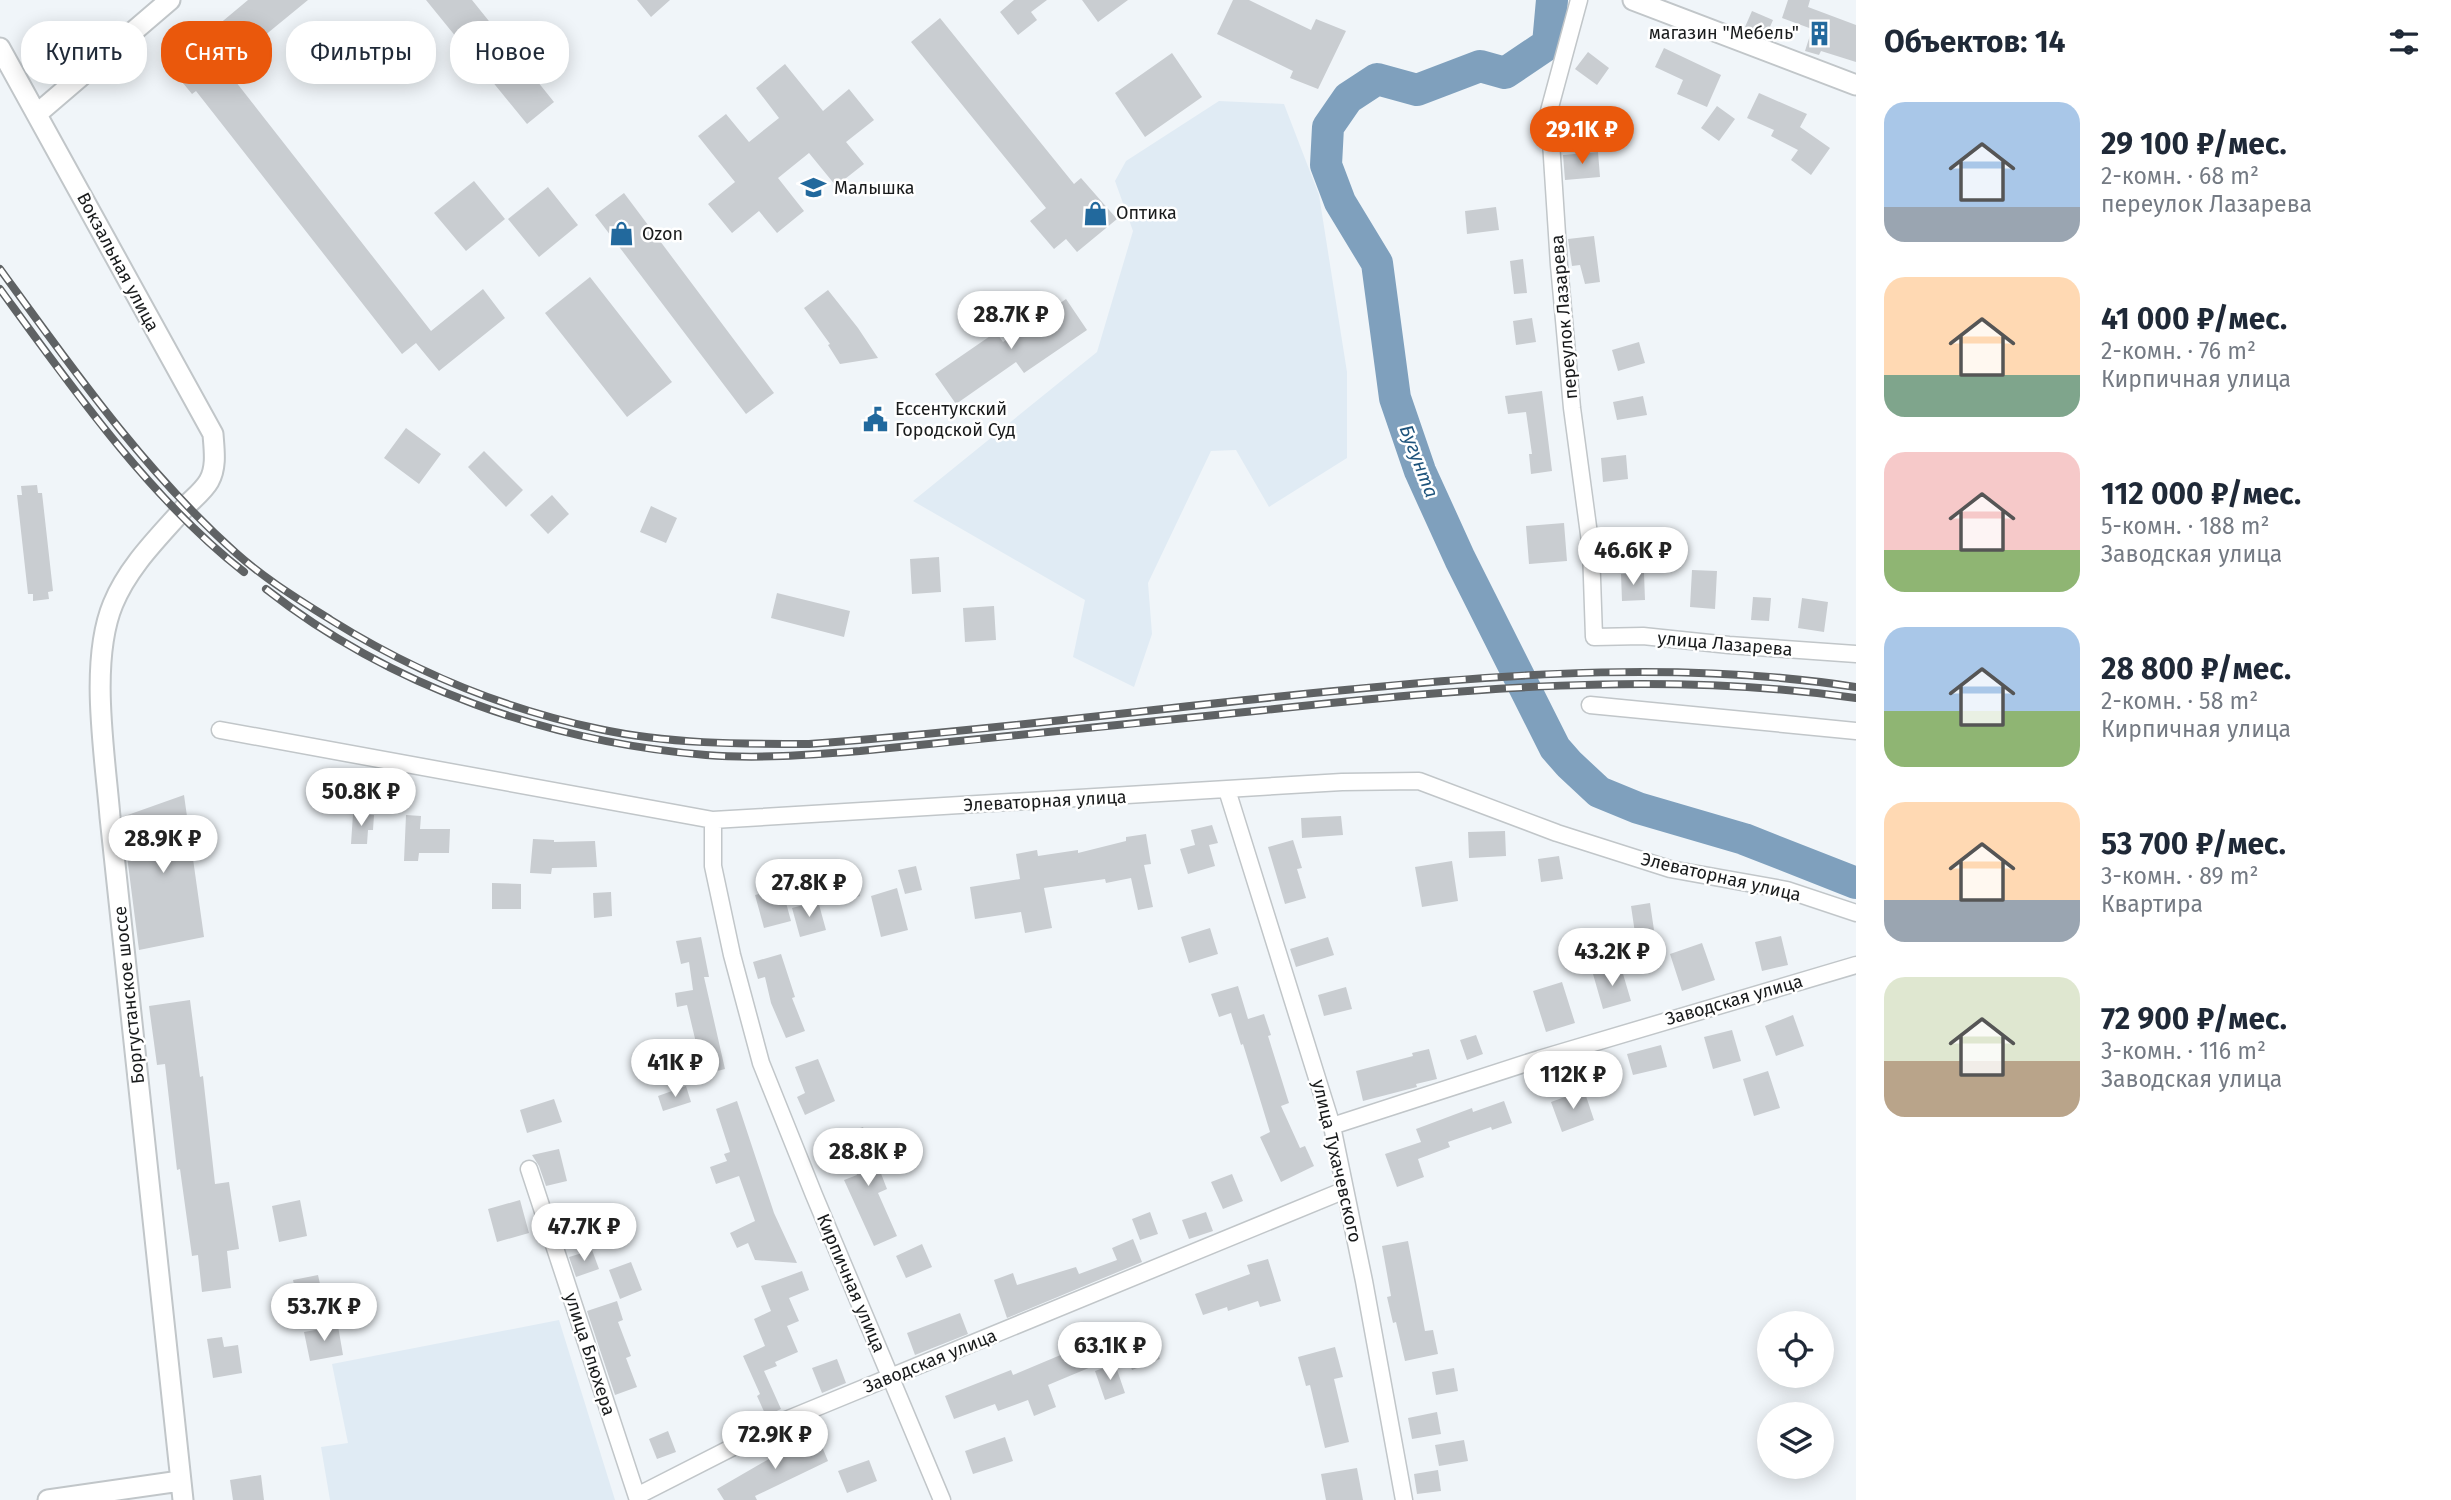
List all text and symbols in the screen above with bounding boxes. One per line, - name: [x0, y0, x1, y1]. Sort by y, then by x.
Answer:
- building icon: магазин "Мебель": [1805, 19, 1833, 47]
- chip: Купить: [21, 21, 147, 84]
- chip: Снять: [161, 21, 272, 84]
- chip: Фильтры: [286, 21, 436, 84]
- chip: Новое: [450, 21, 569, 84]
- place label: магазин "Мебель": [1649, 22, 1799, 44]
- icon: filters: [2385, 23, 2423, 61]
- text: Объектов: 14: [1884, 24, 2066, 60]
- pin: 29.1K ₽: [1517, 106, 1647, 166]
- text: 29.1K ₽: [1546, 115, 1618, 143]
- text: 29 100 ₽/мес.: [2101, 126, 2287, 162]
- icon: home: [1940, 130, 2024, 214]
- text: 2-комн. · 68 m²: [2101, 162, 2259, 190]
- school or university icon: Малышка: [800, 174, 828, 202]
- place label: Малышка: [834, 177, 915, 199]
- street label: Вокзальная улица: [72, 189, 164, 335]
- text: переулок Лазарева: [2101, 190, 2312, 218]
- shop icon: Оптика: [1082, 199, 1110, 227]
- place label: Оптика: [1116, 202, 1177, 224]
- shop icon: Ozon: [608, 220, 636, 248]
- place label: Ozon: [642, 223, 683, 245]
- street label: переулок Лазарева: [1546, 234, 1582, 400]
- pin: 28.7K ₽: [946, 292, 1076, 351]
- text: 28.7K ₽: [973, 300, 1049, 328]
- text: 41 000 ₽/мес.: [2101, 301, 2287, 337]
- icon: home: [1940, 305, 2024, 389]
- text: 2-комн. · 76 m²: [2101, 337, 2256, 365]
- text: Кирпичная улица: [2101, 365, 2291, 393]
- place label: Ессентукский Городской Суд: [895, 398, 1016, 441]
- public building icon: Ессентукский Городской Суд: [861, 405, 889, 433]
- water label: Бугунта: [1395, 421, 1443, 501]
- text: 112 000 ₽/мес.: [2101, 476, 2301, 512]
- icon: home: [1940, 480, 2024, 564]
- text: 5-комн. · 188 m²: [2101, 512, 2269, 540]
- pin: 46.6K ₽: [1568, 528, 1698, 587]
- text: 46.6K ₽: [1594, 536, 1672, 564]
- text: Заводская улица: [2101, 540, 2282, 568]
- street label: улица Лазарева: [1657, 627, 1793, 661]
- text: 28 800 ₽/мес.: [2101, 651, 2291, 687]
- icon: home: [1940, 655, 2024, 739]
- text: 2-комн. · 58 m²: [2101, 687, 2258, 715]
- text: Кирпичная улица: [2101, 715, 2291, 743]
- pin: 50.8K ₽: [296, 768, 426, 828]
- text: 50.8K ₽: [322, 777, 400, 805]
- street label: Элеваторная улица: [963, 786, 1127, 816]
- pin: 28.9K ₽: [98, 816, 228, 875]
- text: 28.9K ₽: [125, 824, 201, 852]
- text: 53 700 ₽/мес.: [2101, 826, 2286, 862]
- icon: home: [1940, 830, 2024, 914]
- street label: Элеваторная улица: [1639, 848, 1803, 906]
- pin: 27.8K ₽: [744, 860, 874, 919]
- text: 3-комн. · 89 m²: [2101, 862, 2258, 890]
- text: 27.8K ₽: [771, 868, 847, 896]
- text: Квартира: [2101, 890, 2203, 918]
- street label: Боргустанское шоссе: [109, 905, 149, 1085]
- pin: 43.2K ₽: [1547, 928, 1677, 988]
- text: 43.2K ₽: [1574, 937, 1650, 965]
- street label: Заводская улица: [1663, 970, 1805, 1030]
- text: 72 900 ₽/мес.: [2101, 1001, 2287, 1037]
- icon: home: [1940, 1005, 2024, 1089]
- text: 3-комн. · 116 m²: [2101, 1037, 2266, 1065]
- pin: 41K ₽: [626, 1040, 724, 1099]
- text: 41K ₽: [647, 1048, 703, 1076]
- pin: 112K ₽: [1516, 1052, 1630, 1111]
- text: 112K ₽: [1540, 1060, 1606, 1088]
- text: Заводская улица: [2101, 1065, 2282, 1093]
- street label: улица Тухачевского: [1308, 1077, 1366, 1245]
- pin: 28.8K ₽: [803, 1128, 933, 1188]
- text: 28.8K ₽: [829, 1137, 907, 1165]
- pin: 47.7K ₽: [519, 1204, 649, 1263]
- street label: Кирпичная улица: [812, 1210, 890, 1356]
- text: 47.7K ₽: [547, 1212, 621, 1240]
- pin: 53.7K ₽: [259, 1284, 389, 1343]
- street label: улица Блюхера: [560, 1290, 620, 1418]
- text: 53.7K ₽: [287, 1292, 361, 1320]
- map controls: [1757, 1311, 1834, 1479]
- button: locate: [1757, 1311, 1834, 1388]
- pin: 63.1K ₽: [1045, 1322, 1175, 1382]
- street label: Заводская улица: [860, 1324, 1000, 1398]
- text: 63.1K ₽: [1074, 1331, 1146, 1359]
- button: layers: [1757, 1402, 1834, 1479]
- pin: 72.9K ₽: [710, 1412, 840, 1471]
- text: 72.9K ₽: [738, 1420, 812, 1448]

